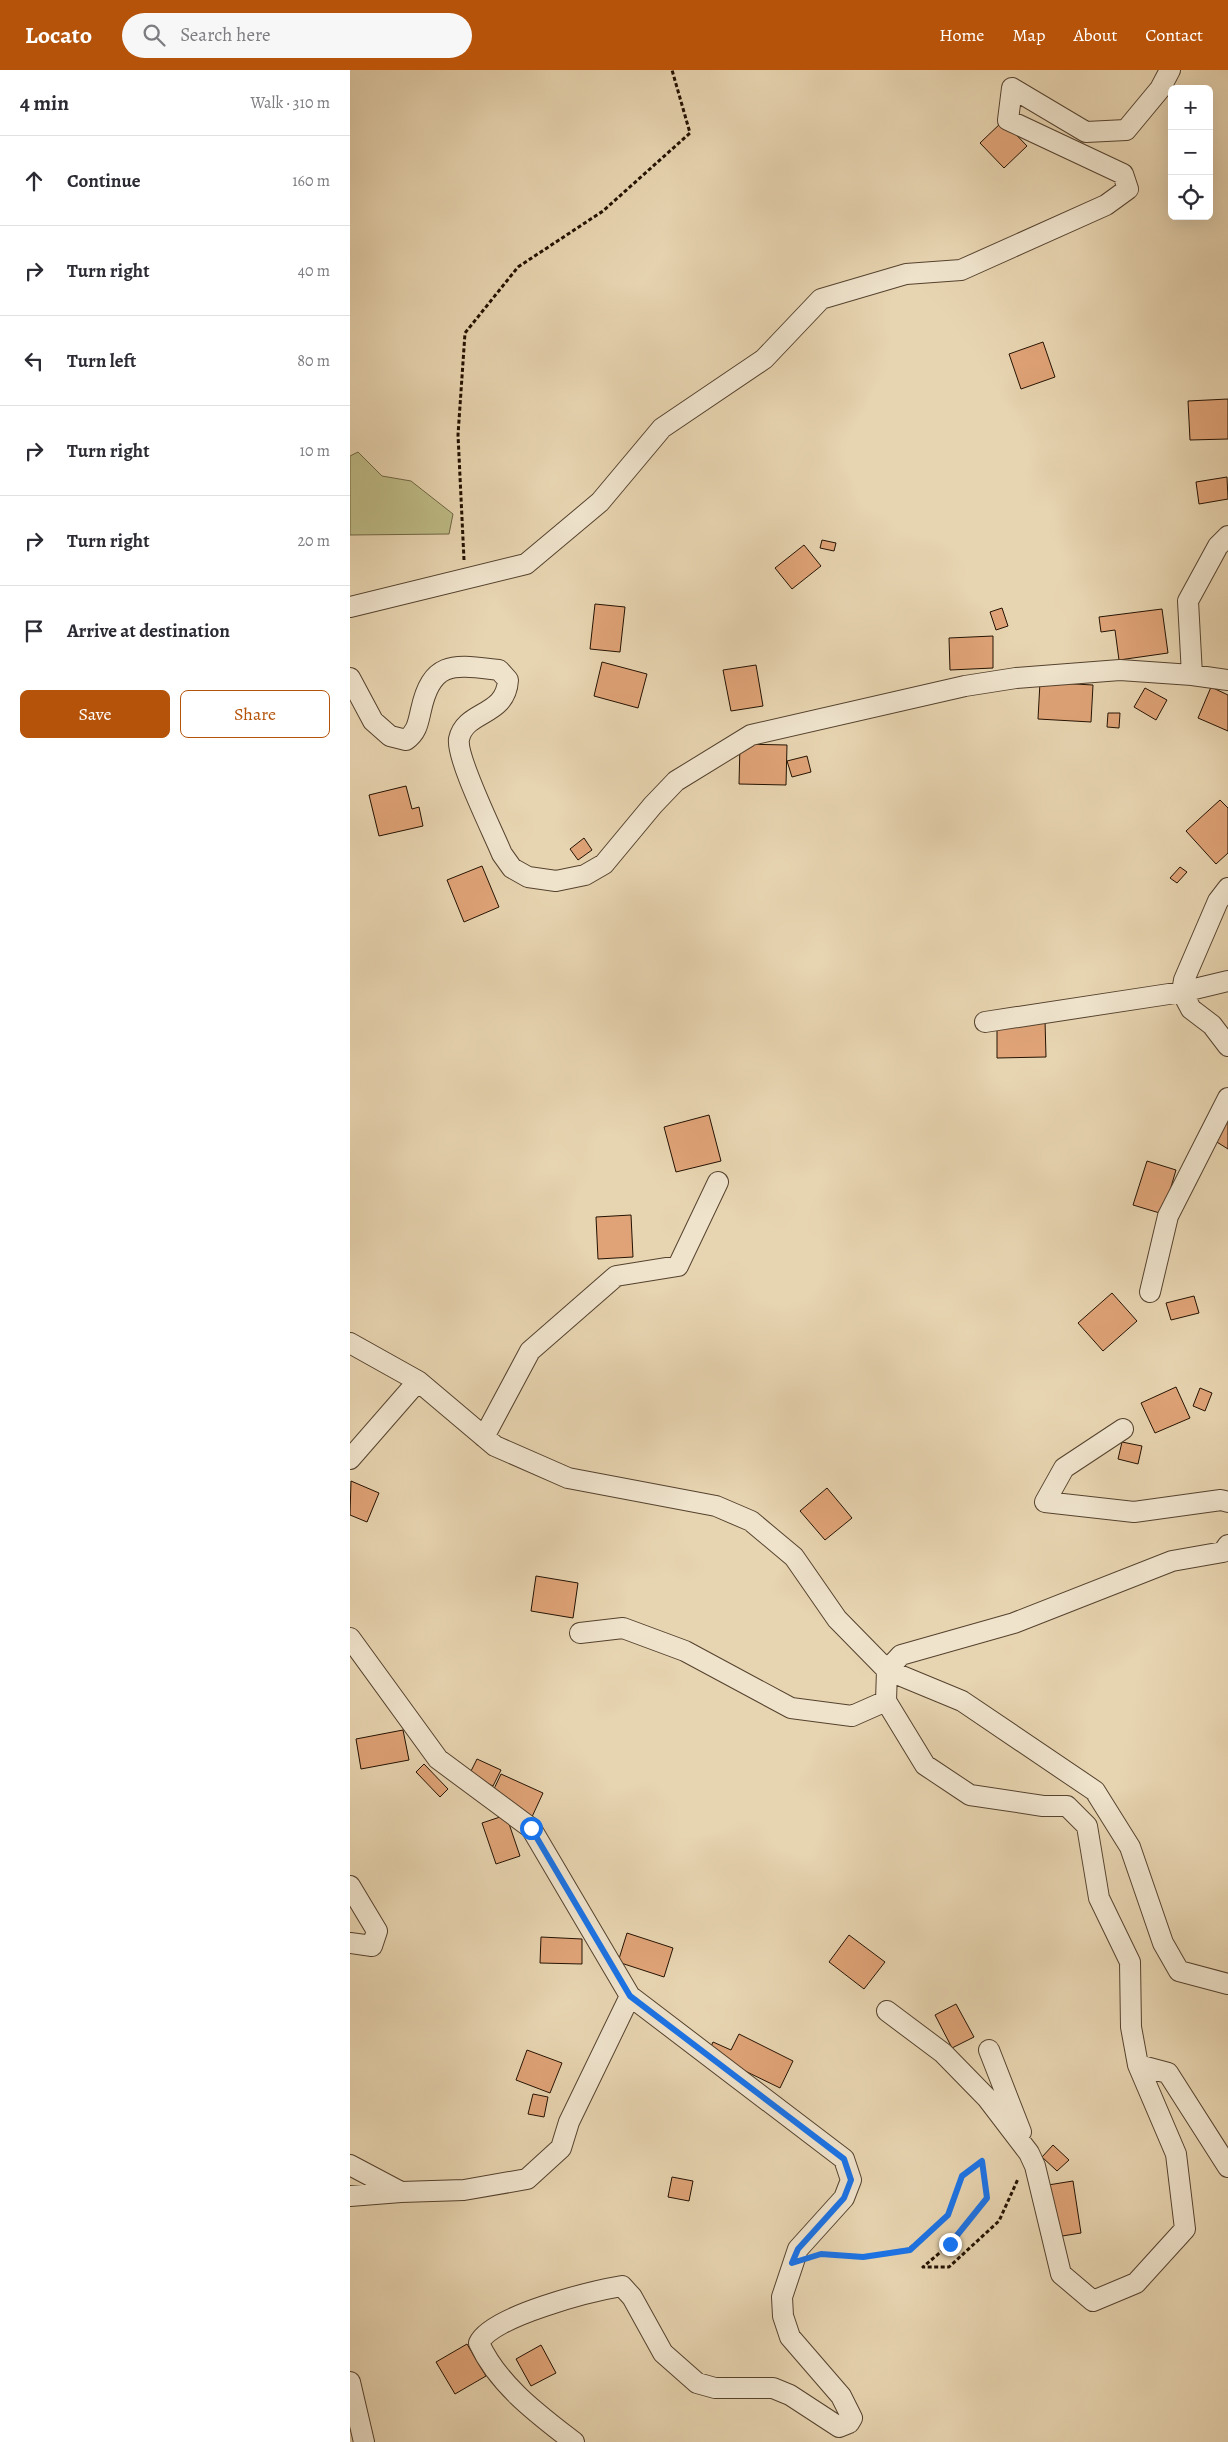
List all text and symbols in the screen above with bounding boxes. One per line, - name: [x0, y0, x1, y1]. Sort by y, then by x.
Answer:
- search box: [122, 13, 472, 58]
- text: Locato: [25, 19, 92, 51]
- icon: search: [140, 21, 168, 49]
- text: Search here: [180, 22, 271, 48]
- text: Home: [939, 23, 984, 47]
- text: Map: [1012, 23, 1045, 47]
- text: About: [1073, 23, 1117, 47]
- text: Contact: [1145, 23, 1203, 47]
- map controls: [1168, 85, 1213, 220]
- button: +: [1168, 85, 1213, 130]
- text: 4 min: [20, 89, 69, 117]
- text: Walk · 310 m: [250, 92, 330, 114]
- button: −: [1168, 130, 1213, 175]
- icon: ahead: [20, 167, 48, 195]
- text: Continue: [67, 168, 141, 194]
- text: 160 m: [292, 170, 330, 192]
- button: locate: [1168, 175, 1213, 220]
- icon: right: [20, 257, 48, 285]
- text: Turn right: [67, 258, 149, 284]
- text: 40 m: [298, 260, 330, 282]
- icon: left: [20, 347, 48, 375]
- text: Turn left: [67, 348, 136, 374]
- text: 80 m: [297, 350, 330, 372]
- icon: right: [20, 437, 48, 465]
- text: Turn right: [67, 438, 149, 464]
- text: 10 m: [300, 440, 330, 462]
- icon: right: [20, 527, 48, 555]
- text: Turn right: [67, 528, 149, 554]
- text: 20 m: [297, 530, 330, 552]
- icon: arrive: [20, 617, 48, 645]
- text: Arrive at destination: [67, 618, 230, 644]
- button: Save: [20, 690, 170, 738]
- button: Share: [180, 690, 330, 738]
- route start: [520, 1817, 543, 1840]
- route end: [939, 2233, 962, 2256]

